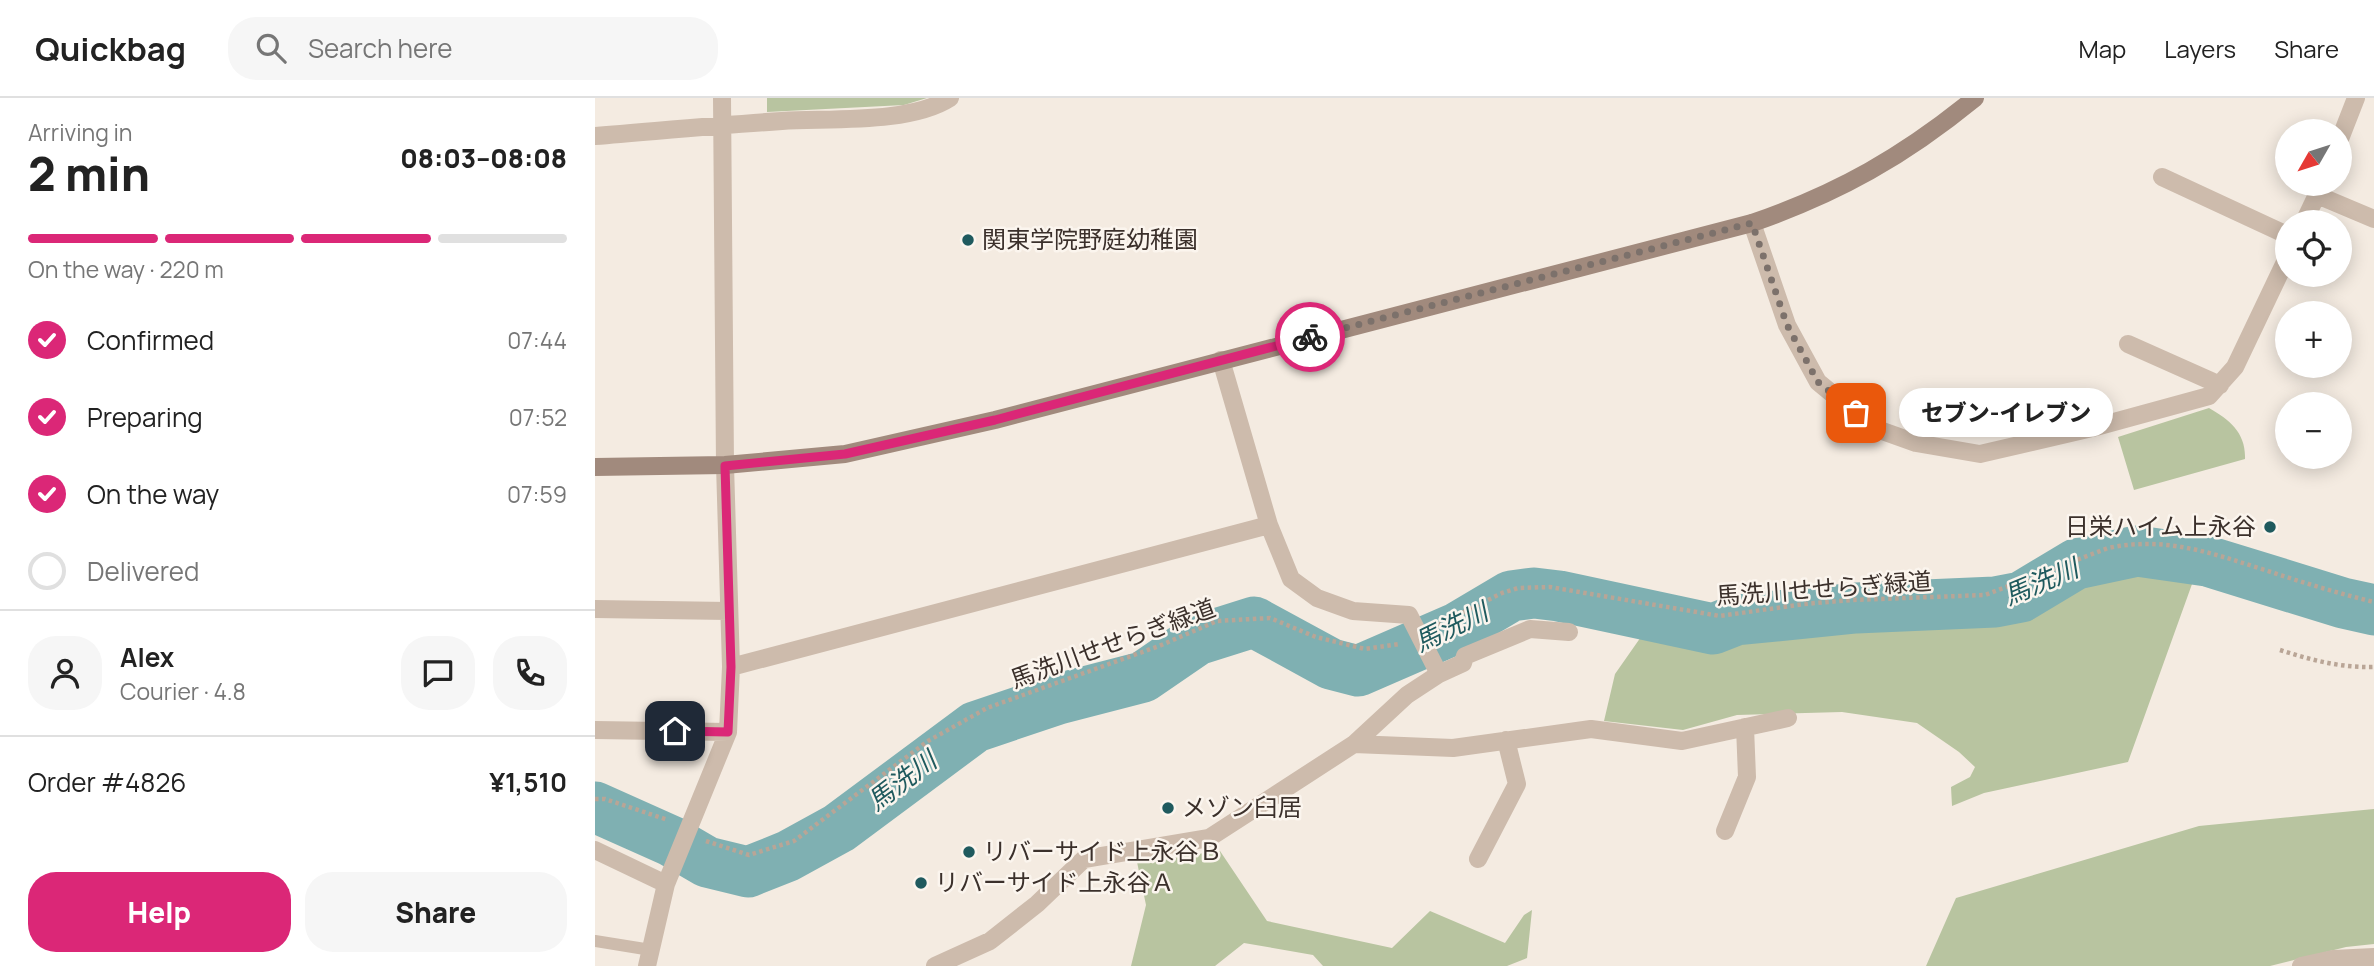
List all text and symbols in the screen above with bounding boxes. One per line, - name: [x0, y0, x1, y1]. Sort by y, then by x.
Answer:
- search box: [228, 17, 718, 80]
- text: Quickbag: [35, 26, 186, 71]
- icon: search: [252, 29, 290, 67]
- text: Search here: [308, 30, 453, 66]
- text: Map: [2079, 32, 2126, 65]
- text: Layers: [2164, 32, 2236, 65]
- text: Share: [2274, 32, 2339, 65]
- text: Arriving in: [28, 116, 133, 148]
- north arrow: [2275, 119, 2352, 196]
- map controls: [2275, 119, 2352, 469]
- text: 08:03–08:08: [400, 140, 567, 176]
- text: 2 min: [28, 142, 150, 205]
- button: locate: [2275, 210, 2352, 287]
- place label: 関東学院野庭幼稚園: [982, 222, 1198, 255]
- marker: 関東学院野庭幼稚園: [960, 232, 976, 248]
- text: On the way · 220 m: [28, 253, 224, 285]
- button: +: [2275, 301, 2352, 378]
- courier: [1275, 302, 1345, 372]
- icon: bike: [1291, 318, 1329, 356]
- icon: check: [28, 321, 66, 359]
- text: Confirmed: [87, 322, 214, 358]
- text: 07:44: [507, 324, 567, 356]
- pin: [1826, 383, 1886, 443]
- callout: セブン-イレブン: [1898, 388, 2111, 438]
- button: −: [2275, 392, 2352, 469]
- icon: bag: [1837, 394, 1875, 432]
- text: セブン-イレブン: [1921, 396, 2091, 428]
- icon: check: [28, 398, 66, 436]
- text: Preparing: [87, 399, 203, 435]
- text: 07:52: [509, 401, 567, 433]
- icon: check: [28, 475, 66, 513]
- text: On the way: [87, 476, 219, 512]
- text: 07:59: [507, 478, 567, 510]
- place label: 日栄ハイム上永谷: [2065, 509, 2256, 542]
- marker: 日栄ハイム上永谷: [2262, 519, 2278, 535]
- water label: 馬洗川: [1998, 548, 2086, 613]
- text: Delivered: [87, 553, 199, 589]
- street label: 馬洗川せせらぎ緑道: [1715, 564, 1933, 611]
- street label: 馬洗川せせらぎ緑道: [1005, 590, 1220, 695]
- water label: 馬洗川: [1408, 592, 1496, 659]
- button: person: [28, 636, 102, 710]
- button: chat: [401, 636, 475, 710]
- button: phone: [493, 636, 567, 710]
- text: Alex: [120, 639, 174, 675]
- text: Courier · 4.8: [120, 675, 246, 707]
- pin: [645, 701, 705, 761]
- icon: home: [656, 712, 694, 750]
- water label: 馬洗川: [859, 741, 946, 818]
- text: Order #4826: [28, 764, 186, 800]
- text: ¥1,510: [489, 764, 567, 800]
- place label: メゾン臼居: [1182, 790, 1302, 823]
- marker: メゾン臼居: [1160, 800, 1176, 816]
- place label: リバーサイド上永谷Ｂ: [983, 834, 1223, 867]
- marker: リバーサイド上永谷Ｂ: [961, 844, 977, 860]
- place label: リバーサイド上永谷Ａ: [935, 865, 1175, 898]
- button: Help: [28, 872, 291, 952]
- button: Share: [305, 872, 567, 952]
- marker: リバーサイド上永谷Ａ: [913, 875, 929, 891]

